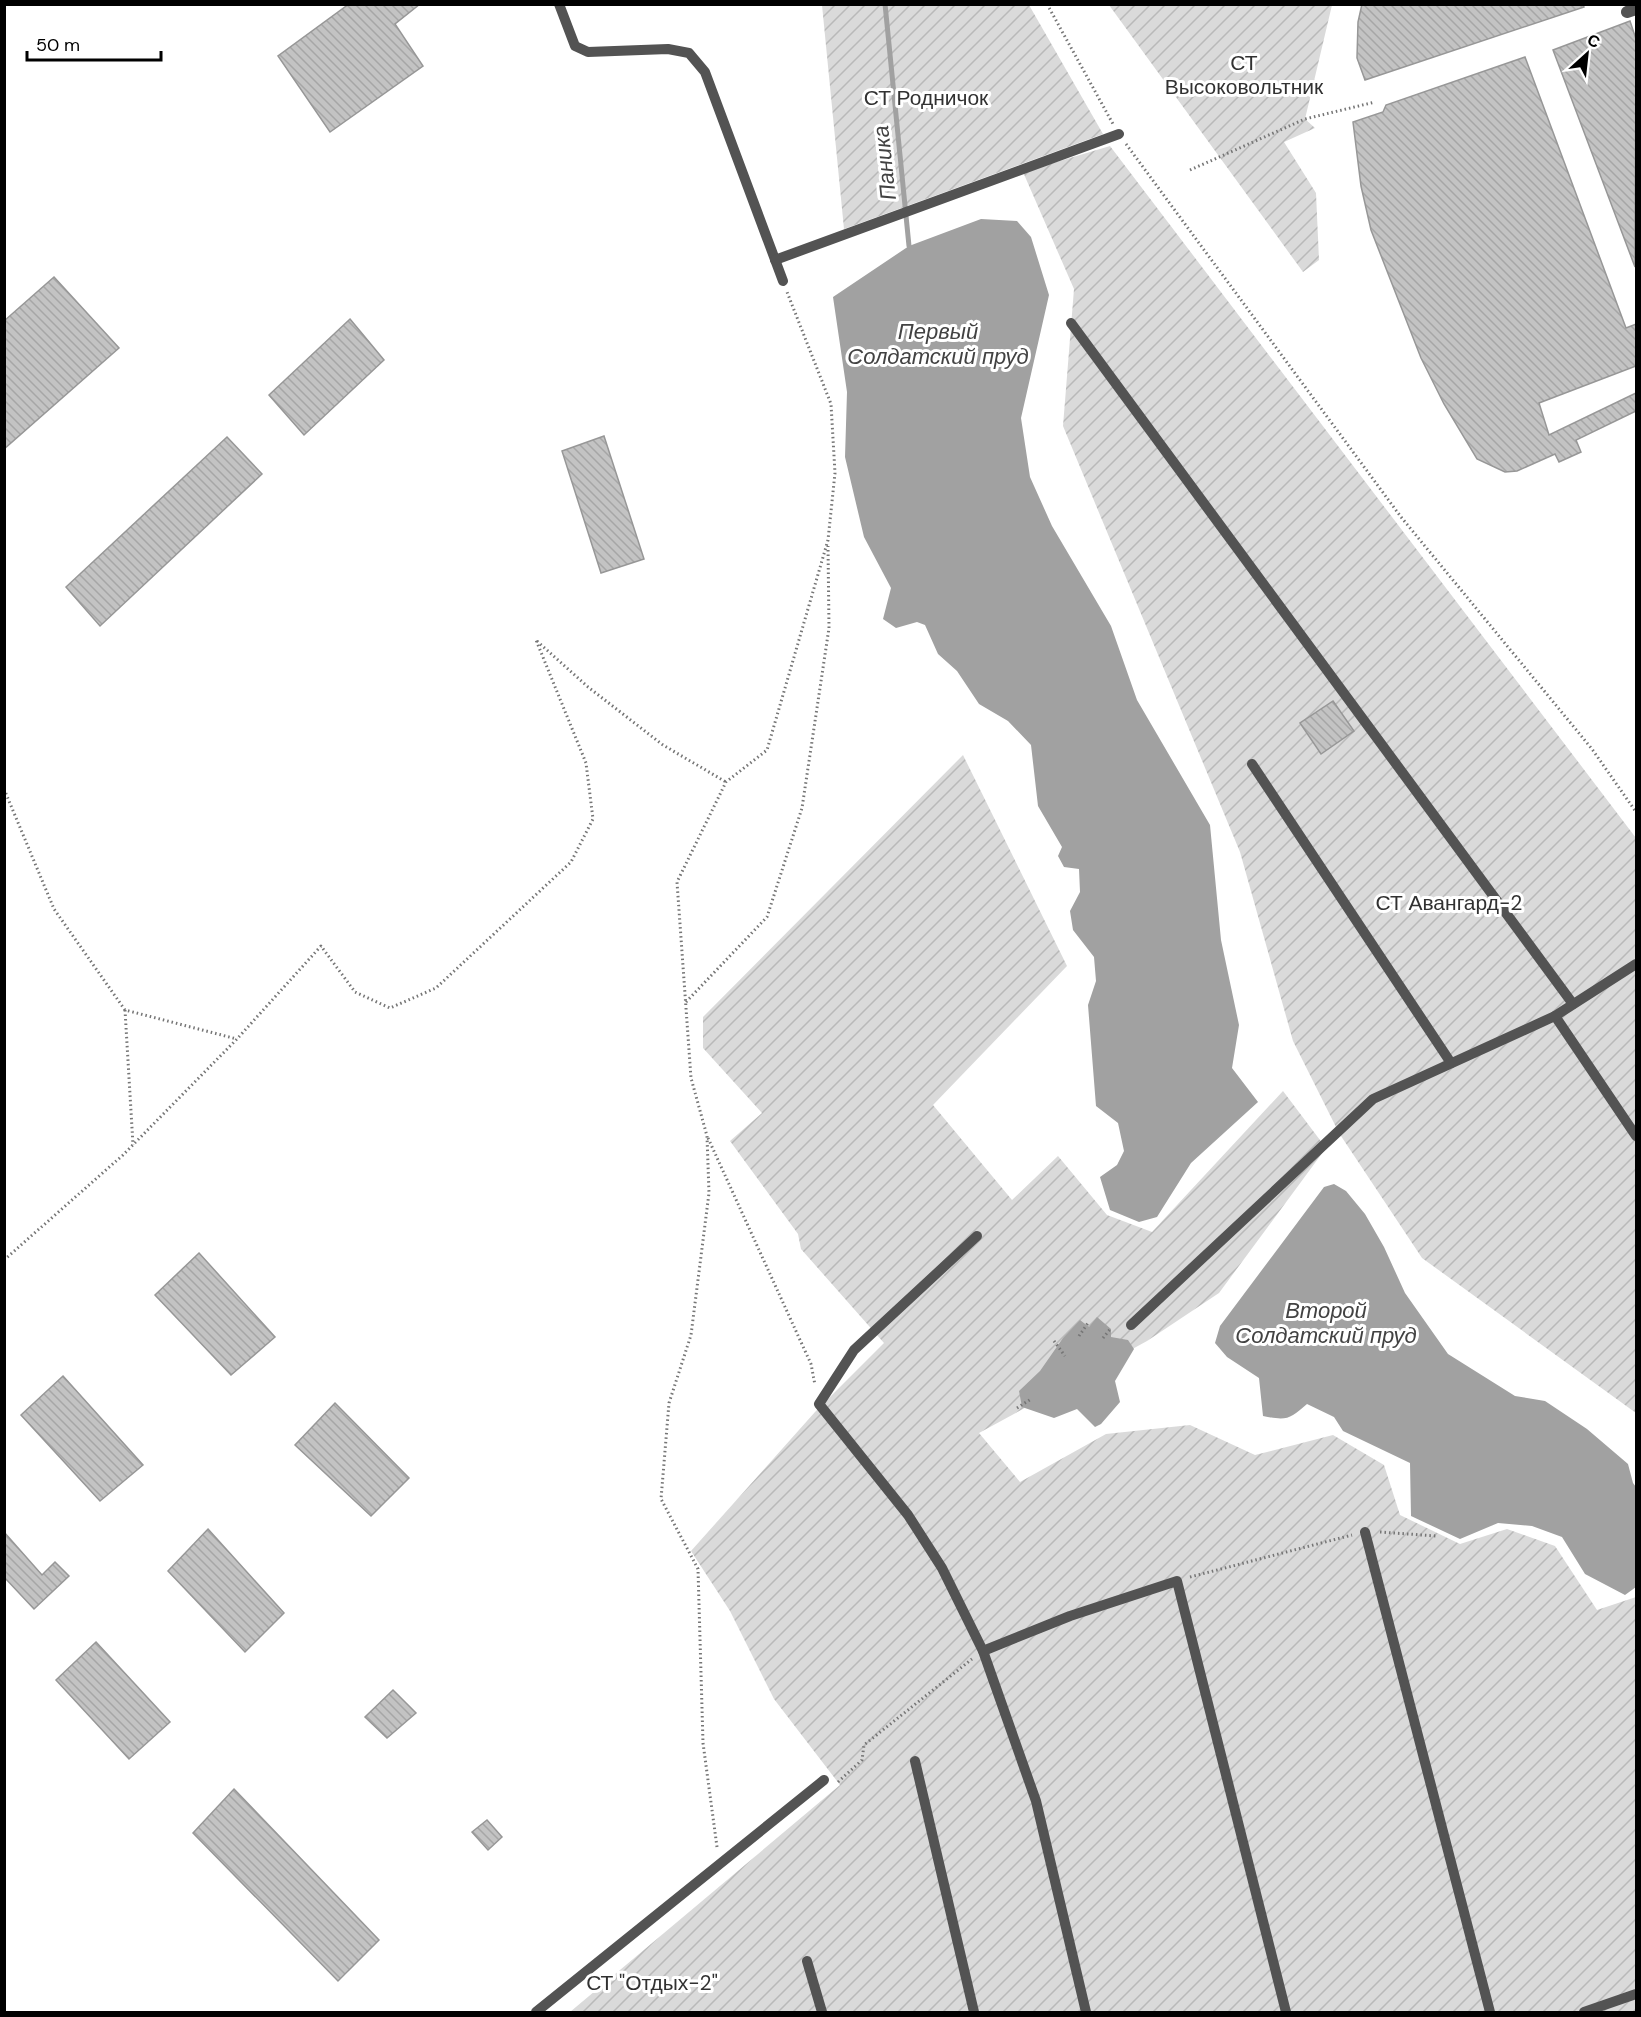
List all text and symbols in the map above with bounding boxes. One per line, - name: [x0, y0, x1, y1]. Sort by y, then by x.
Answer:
- scale bar: [27, 24, 160, 62]
- north arrow: [1557, 24, 1617, 84]
- text: С: [1584, 29, 1604, 53]
- text: 50 m: [36, 33, 80, 57]
- park label: СТ Высоковольтник: [1165, 49, 1324, 101]
- park label: СТ Родничок: [864, 84, 989, 112]
- water label: Паника: [866, 124, 903, 202]
- water label: Первый Солдатский пруд: [847, 317, 1029, 371]
- park label: СТ Авангард-2: [1376, 889, 1522, 917]
- water label: Второй Солдатский пруд: [1235, 1296, 1417, 1350]
- park label: СТ "Отдых-2": [586, 1969, 718, 1997]

